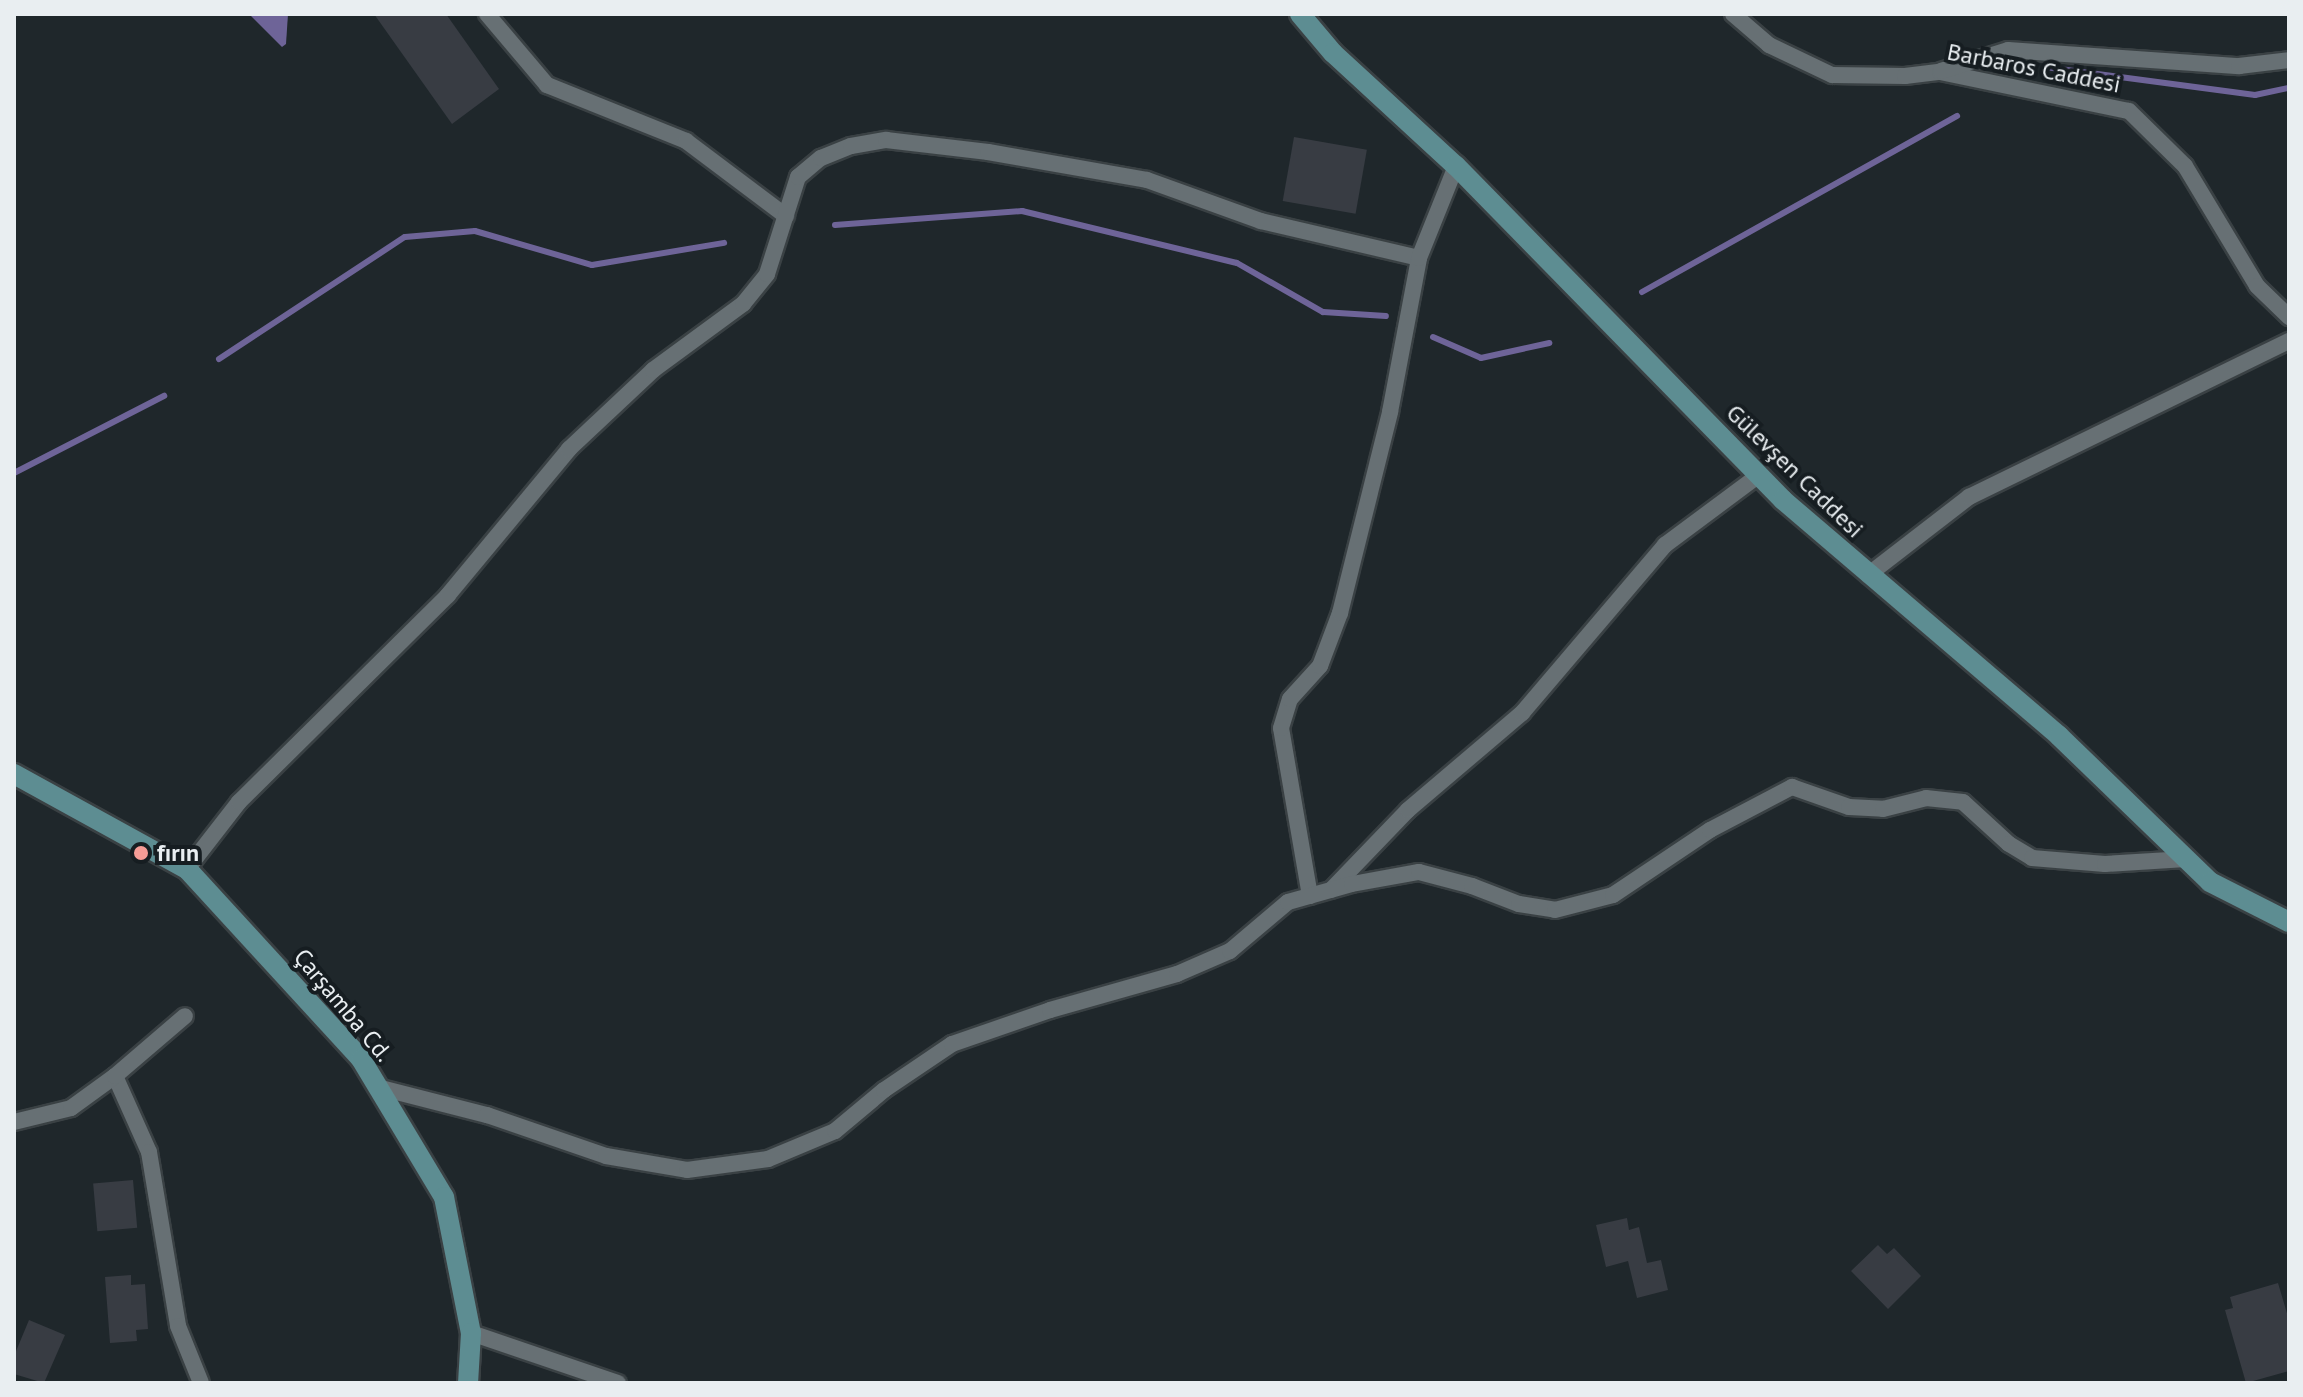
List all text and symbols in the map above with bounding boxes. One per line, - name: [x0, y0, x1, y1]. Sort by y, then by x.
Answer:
- street label: Barbaros Caddesi: [1945, 37, 2123, 99]
- street label: Gülevşen Caddesi: [1720, 398, 1870, 544]
- place label: fırın: [157, 839, 199, 867]
- marker: fırın: [132, 844, 150, 862]
- street label: Çarşamba Cd.: [288, 943, 398, 1067]

